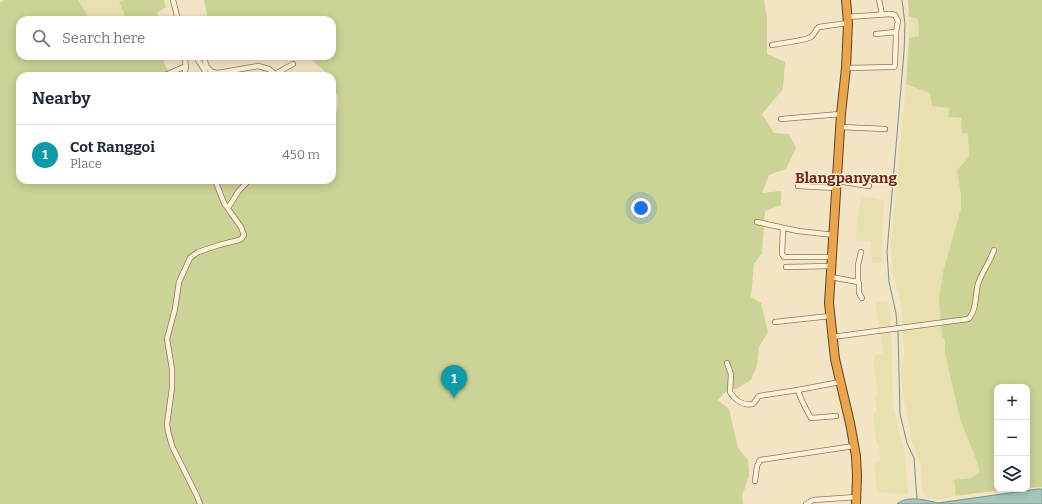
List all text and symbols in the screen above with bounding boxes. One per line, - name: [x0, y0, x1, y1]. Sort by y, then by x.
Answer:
- search box: [16, 16, 336, 60]
- icon: search: [30, 27, 52, 49]
- text: Search here: [62, 29, 145, 47]
- text: Nearby: [32, 88, 91, 109]
- text: Cot Ranggoi: [70, 138, 155, 156]
- text: 1: [42, 147, 48, 162]
- text: 450 m: [282, 147, 320, 162]
- text: Place: [70, 156, 102, 171]
- district label: Blangpanyang: [795, 169, 897, 187]
- your location: [631, 198, 651, 218]
- pin: 1: [441, 365, 467, 398]
- map controls: [994, 384, 1030, 492]
- button: +: [994, 384, 1030, 420]
- button: −: [994, 420, 1030, 456]
- button: layers: [994, 456, 1030, 492]

